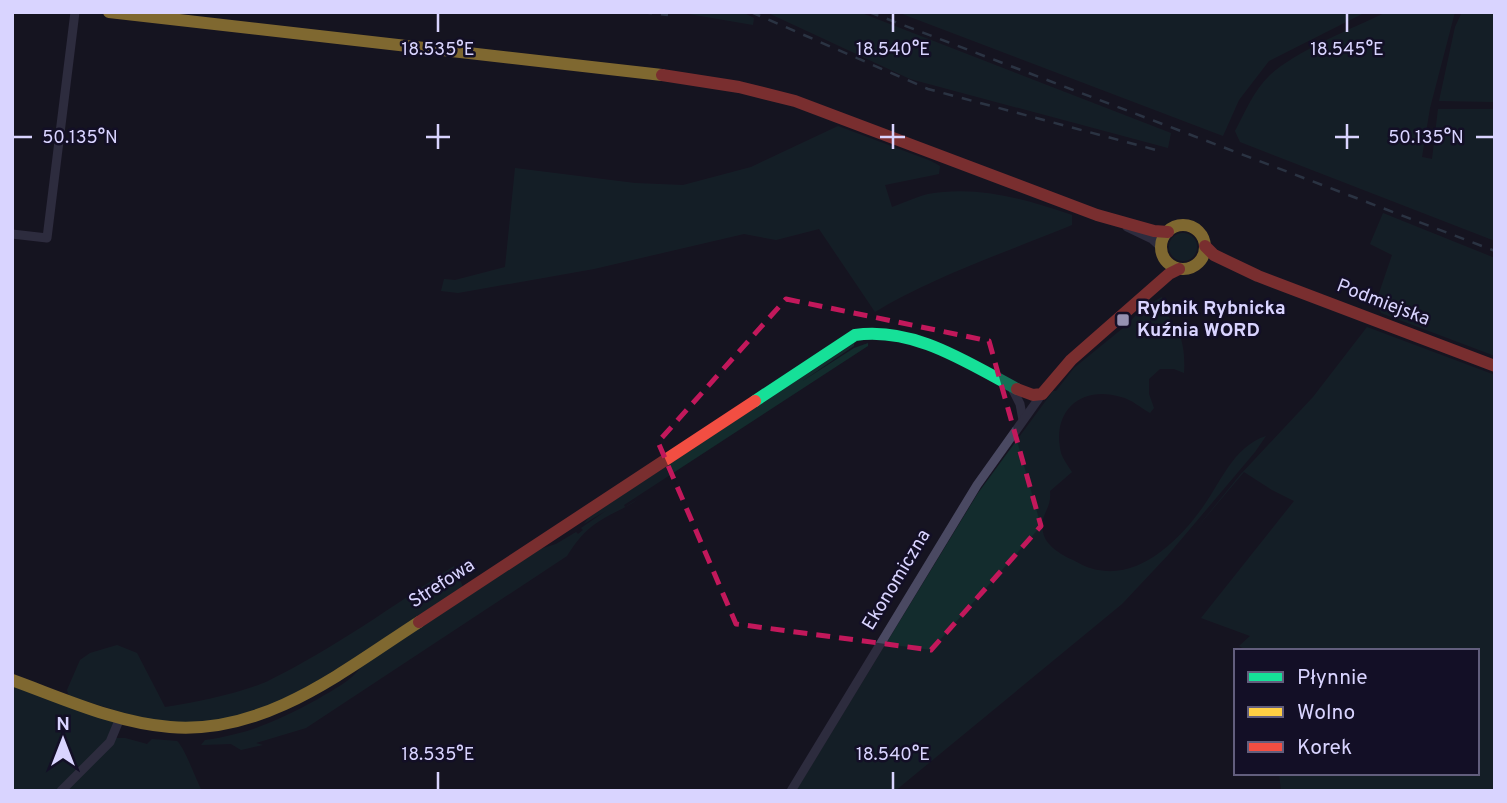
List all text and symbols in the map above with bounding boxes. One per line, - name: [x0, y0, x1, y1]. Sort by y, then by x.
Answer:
- text: 18.535°E: [401, 39, 475, 62]
- text: 18.540°E: [856, 39, 930, 62]
- text: 18.545°E: [1310, 39, 1384, 62]
- text: 50.135°N: [42, 127, 118, 150]
- text: 50.135°N: [1388, 127, 1464, 150]
- street label: Podmiejska: [1333, 274, 1433, 332]
- place label: Rybnik Rybnicka Kuźnia WORD: [1137, 297, 1286, 343]
- marker: Rybnik Rybnicka Kuźnia WORD: [1115, 312, 1131, 328]
- street label: Ekonomiczna: [857, 525, 937, 635]
- street label: Strefowa: [404, 554, 480, 614]
- legend: [1234, 649, 1479, 775]
- text: Płynnie: [1297, 665, 1368, 692]
- text: Wolno: [1297, 700, 1355, 727]
- north arrow: [28, 705, 98, 775]
- text: N: [56, 713, 70, 737]
- text: Korek: [1297, 735, 1352, 762]
- text: 18.535°E: [401, 744, 475, 767]
- text: 18.540°E: [856, 744, 930, 767]

